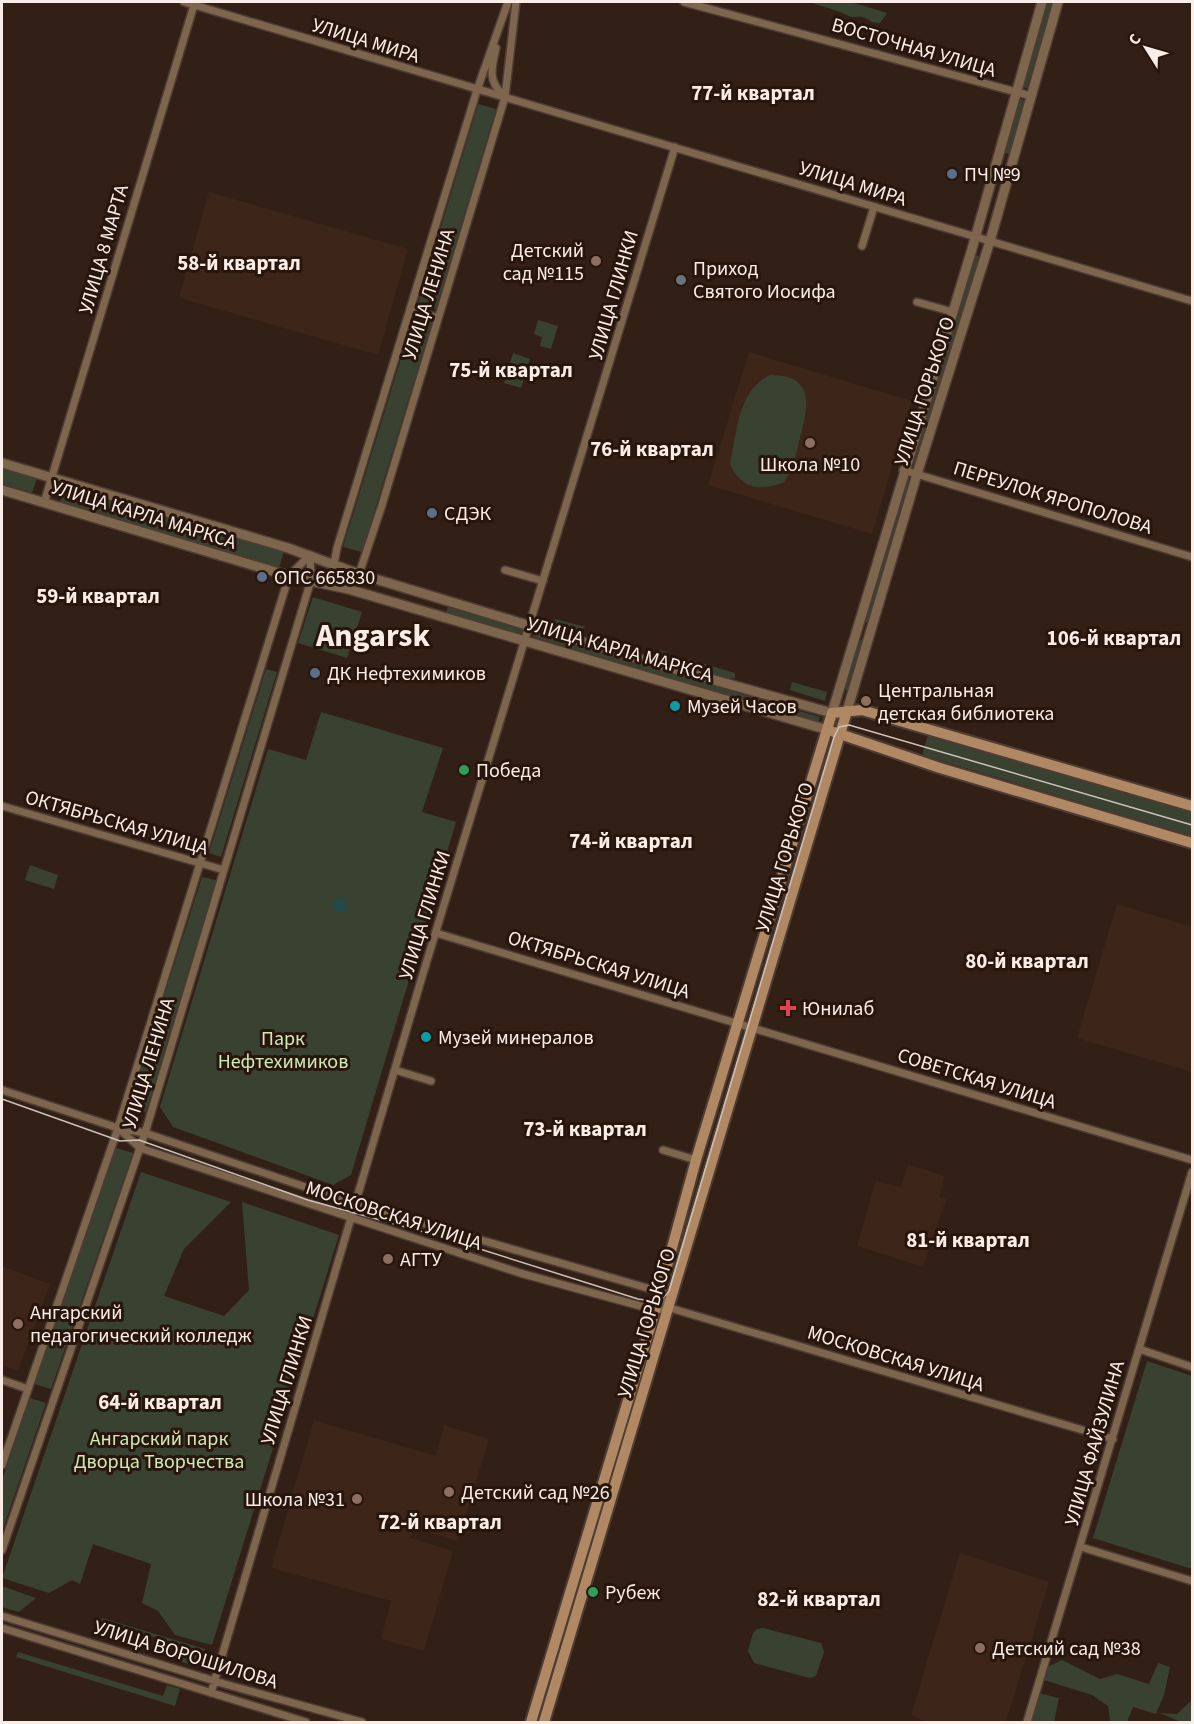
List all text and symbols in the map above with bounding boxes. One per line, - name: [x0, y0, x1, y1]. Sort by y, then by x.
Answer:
- street label: УЛИЦА МИРА: [308, 11, 423, 71]
- street label: ВОСТОЧНАЯ УЛИЦА: [828, 11, 999, 85]
- north arrow: [1116, 18, 1176, 78]
- text: С: [1123, 29, 1146, 50]
- district label: 77-й квартал: [691, 78, 815, 108]
- street label: УЛИЦА МИРА: [795, 154, 910, 214]
- place label: ПЧ №9: [964, 161, 1021, 189]
- marker: ПЧ №9: [945, 167, 959, 181]
- street label: УЛИЦА 8 МАРТА: [72, 181, 136, 317]
- street label: УЛИЦА ЛЕНИНА: [396, 225, 462, 363]
- street label: УЛИЦА ГЛИНКИ: [582, 227, 646, 363]
- place label: Детский сад №115: [503, 237, 584, 288]
- district label: 58-й квартал: [177, 248, 301, 278]
- marker: Детский сад №115: [589, 254, 603, 268]
- place label: Приход Святого Иосифа: [693, 255, 836, 306]
- marker: Приход Святого Иосифа: [674, 273, 688, 287]
- street label: УЛИЦА ГОРЬКОГО: [888, 313, 962, 469]
- district label: 75-й квартал: [449, 355, 573, 385]
- district label: 76-й квартал: [590, 434, 714, 464]
- marker: Школа №10: [803, 436, 817, 450]
- place label: Школа №10: [760, 451, 860, 479]
- street label: ПЕРЕУЛОК ЯРОПОЛОВА: [950, 454, 1156, 542]
- street label: УЛИЦА КАРЛА МАРКСА: [48, 473, 240, 557]
- place label: СДЭК: [444, 500, 492, 528]
- marker: СДЭК: [425, 506, 439, 520]
- place label: ОПС 665830: [274, 564, 375, 592]
- marker: ОПС 665830: [255, 570, 269, 584]
- district label: 59-й квартал: [36, 581, 160, 611]
- street label: УЛИЦА КАРЛА МАРКСА: [523, 610, 716, 690]
- district label: Angarsk: [315, 613, 431, 659]
- district label: 106-й квартал: [1047, 623, 1181, 653]
- place label: ДК Нефтехимиков: [327, 660, 486, 688]
- marker: ДК Нефтехимиков: [308, 666, 322, 680]
- place label: Центральная детская библиотека: [878, 677, 1054, 728]
- place label: Музей Часов: [687, 693, 797, 721]
- marker: Центральная детская библиотека: [859, 694, 873, 708]
- marker: Музей Часов: [668, 699, 682, 713]
- place label: Победа: [476, 757, 541, 785]
- marker: Победа: [457, 763, 471, 777]
- street label: УЛИЦА ГОРЬКОГО: [749, 779, 821, 936]
- street label: ОКТЯБРЬСКАЯ УЛИЦА: [22, 783, 212, 863]
- district label: 74-й квартал: [569, 826, 693, 856]
- street label: УЛИЦА ГЛИНКИ: [392, 847, 458, 983]
- street label: ОКТЯБРЬСКАЯ УЛИЦА: [504, 924, 693, 1006]
- district label: 80-й квартал: [965, 946, 1089, 976]
- street label: УЛИЦА ЛЕНИНА: [116, 994, 182, 1132]
- place label: Юнилаб: [802, 995, 874, 1023]
- marker: Юнилаб: [779, 999, 797, 1017]
- place label: Музей минералов: [438, 1024, 594, 1052]
- park label: Парк Нефтехимиков: [218, 1025, 348, 1076]
- marker: Музей минералов: [419, 1030, 433, 1044]
- street label: СОВЕТСКАЯ УЛИЦА: [894, 1041, 1060, 1116]
- district label: 73-й квартал: [523, 1114, 647, 1144]
- street label: МОСКОВСКАЯ УЛИЦА: [302, 1174, 485, 1258]
- district label: 81-й квартал: [906, 1225, 1030, 1255]
- street label: УЛИЦА ГОРЬКОГО: [611, 1245, 683, 1402]
- place label: АГТУ: [400, 1246, 443, 1274]
- marker: АГТУ: [381, 1252, 395, 1266]
- place label: Ангарский педагогический колледж: [30, 1299, 252, 1350]
- street label: УЛИЦА ГЛИНКИ: [254, 1312, 320, 1448]
- marker: Ангарский педагогический колледж: [11, 1317, 25, 1331]
- street label: МОСКОВСКАЯ УЛИЦА: [804, 1319, 988, 1399]
- street label: УЛИЦА ФАЙЗУЛИНА: [1058, 1357, 1132, 1529]
- district label: 64-й квартал: [98, 1387, 222, 1417]
- park label: Ангарский парк Дворца Творчества: [74, 1425, 244, 1476]
- place label: Детский сад №26: [461, 1479, 610, 1507]
- marker: Детский сад №26: [442, 1485, 456, 1499]
- place label: Школа №31: [245, 1486, 345, 1514]
- marker: Школа №31: [350, 1492, 364, 1506]
- district label: 72-й квартал: [378, 1507, 502, 1537]
- place label: Рубеж: [605, 1579, 660, 1607]
- district label: 82-й квартал: [757, 1584, 881, 1614]
- marker: Рубеж: [586, 1585, 600, 1599]
- street label: УЛИЦА ВОРОШИЛОВА: [90, 1614, 281, 1696]
- place label: Детский сад №38: [992, 1635, 1141, 1663]
- marker: Детский сад №38: [973, 1641, 987, 1655]

